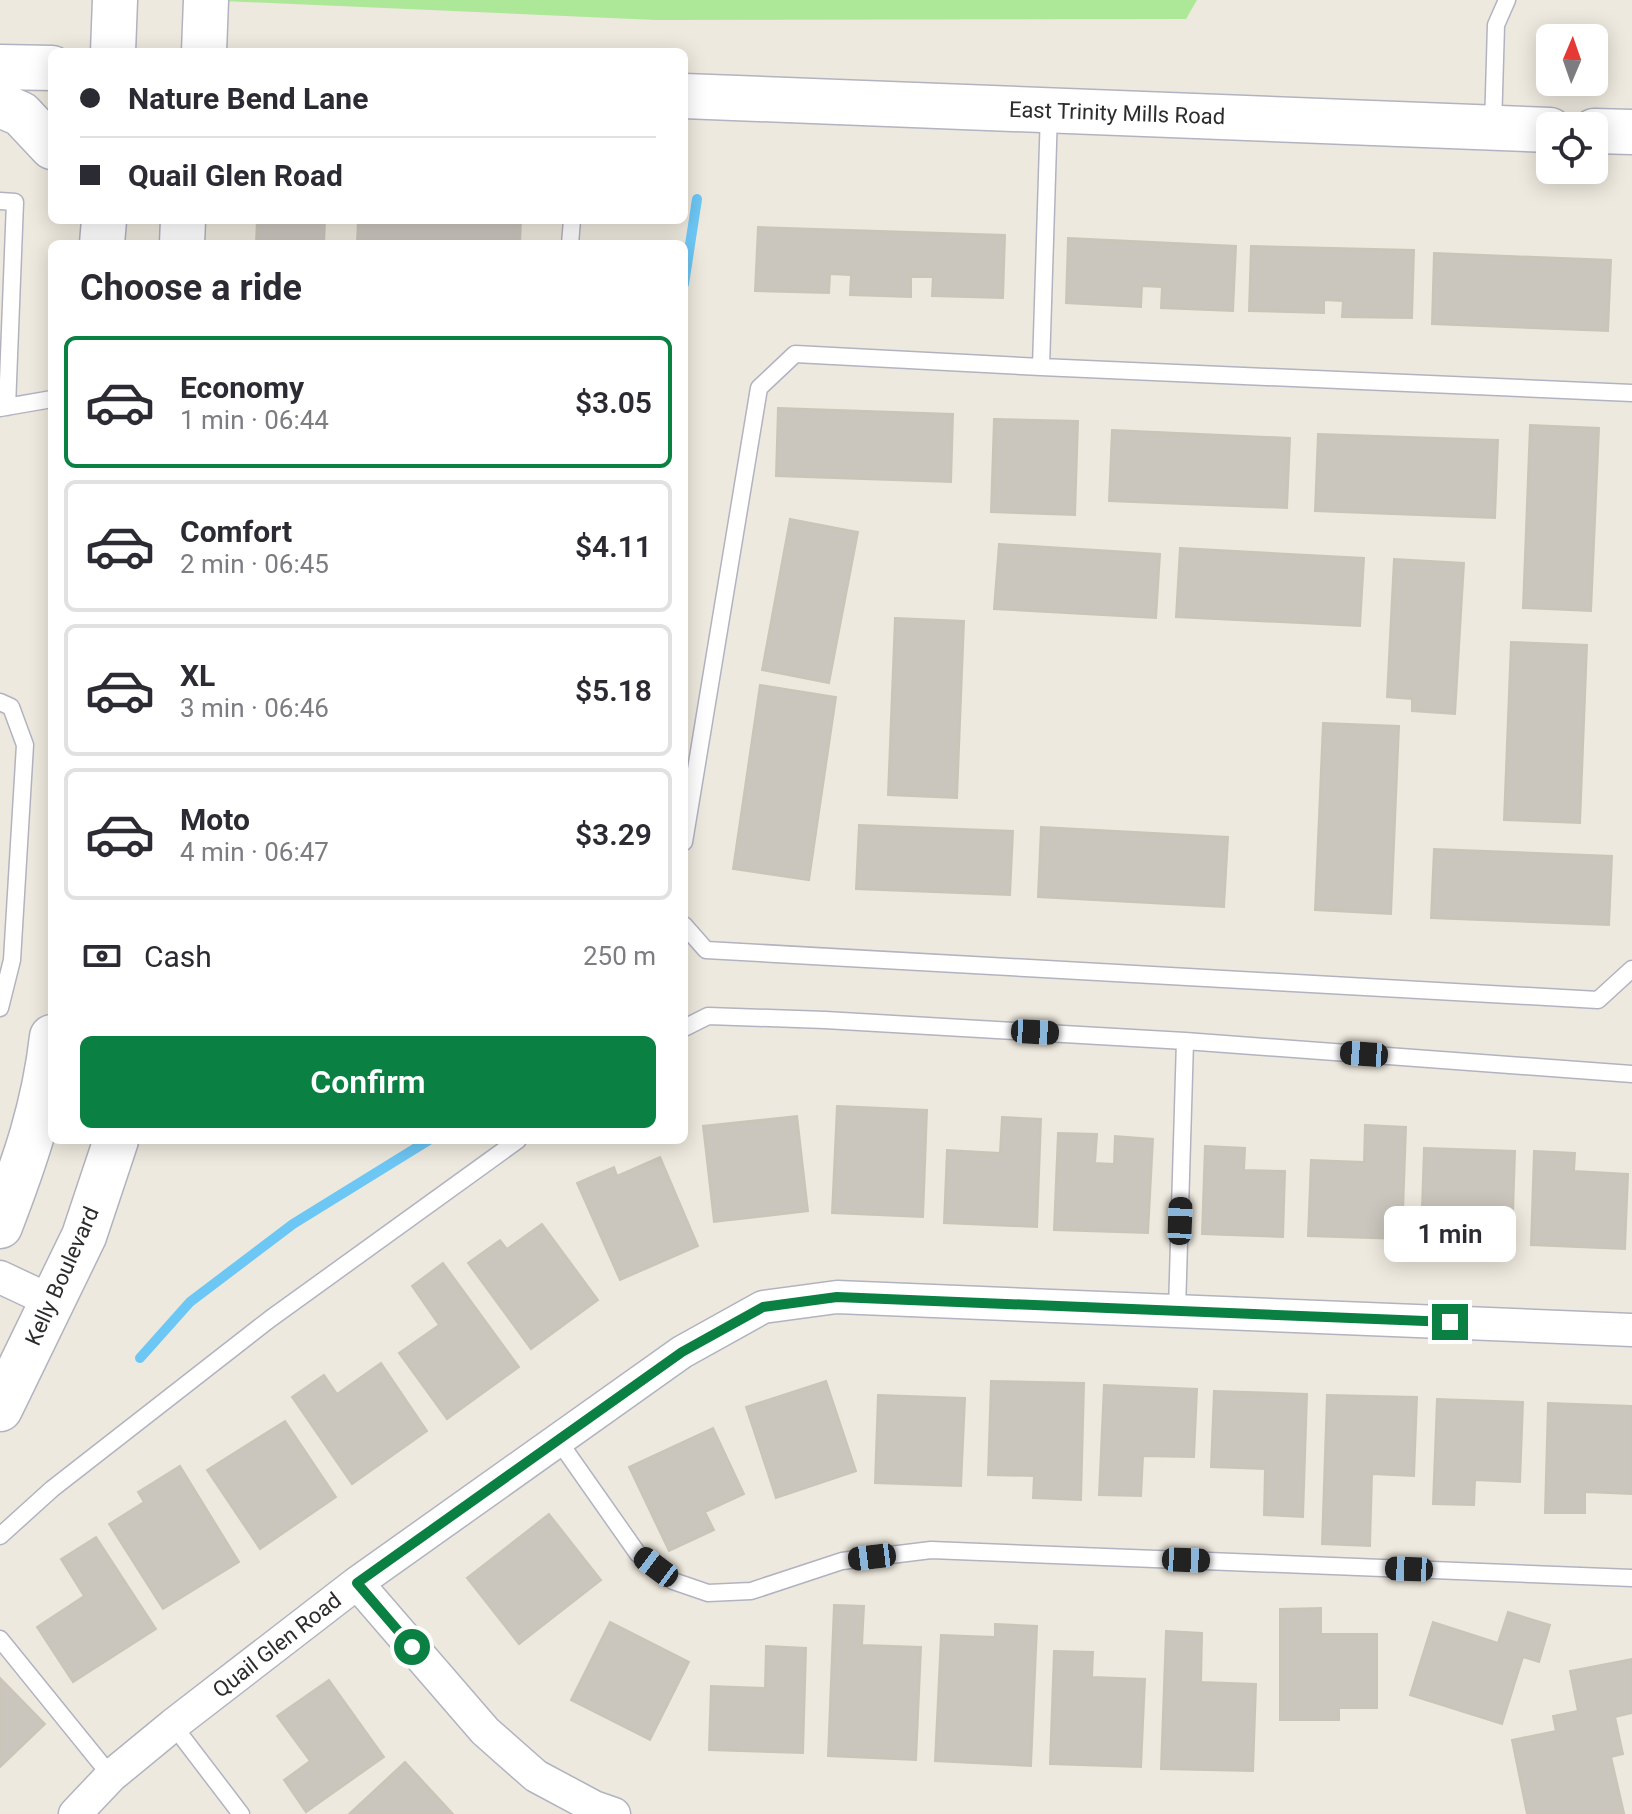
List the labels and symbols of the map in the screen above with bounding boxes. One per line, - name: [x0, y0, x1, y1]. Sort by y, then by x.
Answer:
- north arrow: [1536, 24, 1608, 96]
- street label: East Trinity Mills Road: [1008, 97, 1226, 129]
- car: [1010, 1019, 1060, 1045]
- car: [1339, 1040, 1389, 1068]
- car: [1167, 1197, 1193, 1245]
- street label: Kelly Boulevard: [20, 1203, 104, 1349]
- callout: 1 min: [1384, 1206, 1516, 1262]
- route end: [1432, 1304, 1468, 1340]
- car: [847, 1542, 897, 1572]
- car: [630, 1543, 682, 1591]
- car: [1162, 1547, 1210, 1573]
- car: [1385, 1556, 1433, 1582]
- street label: Quail Glen Road: [208, 1587, 346, 1703]
- route start: [394, 1629, 430, 1665]

